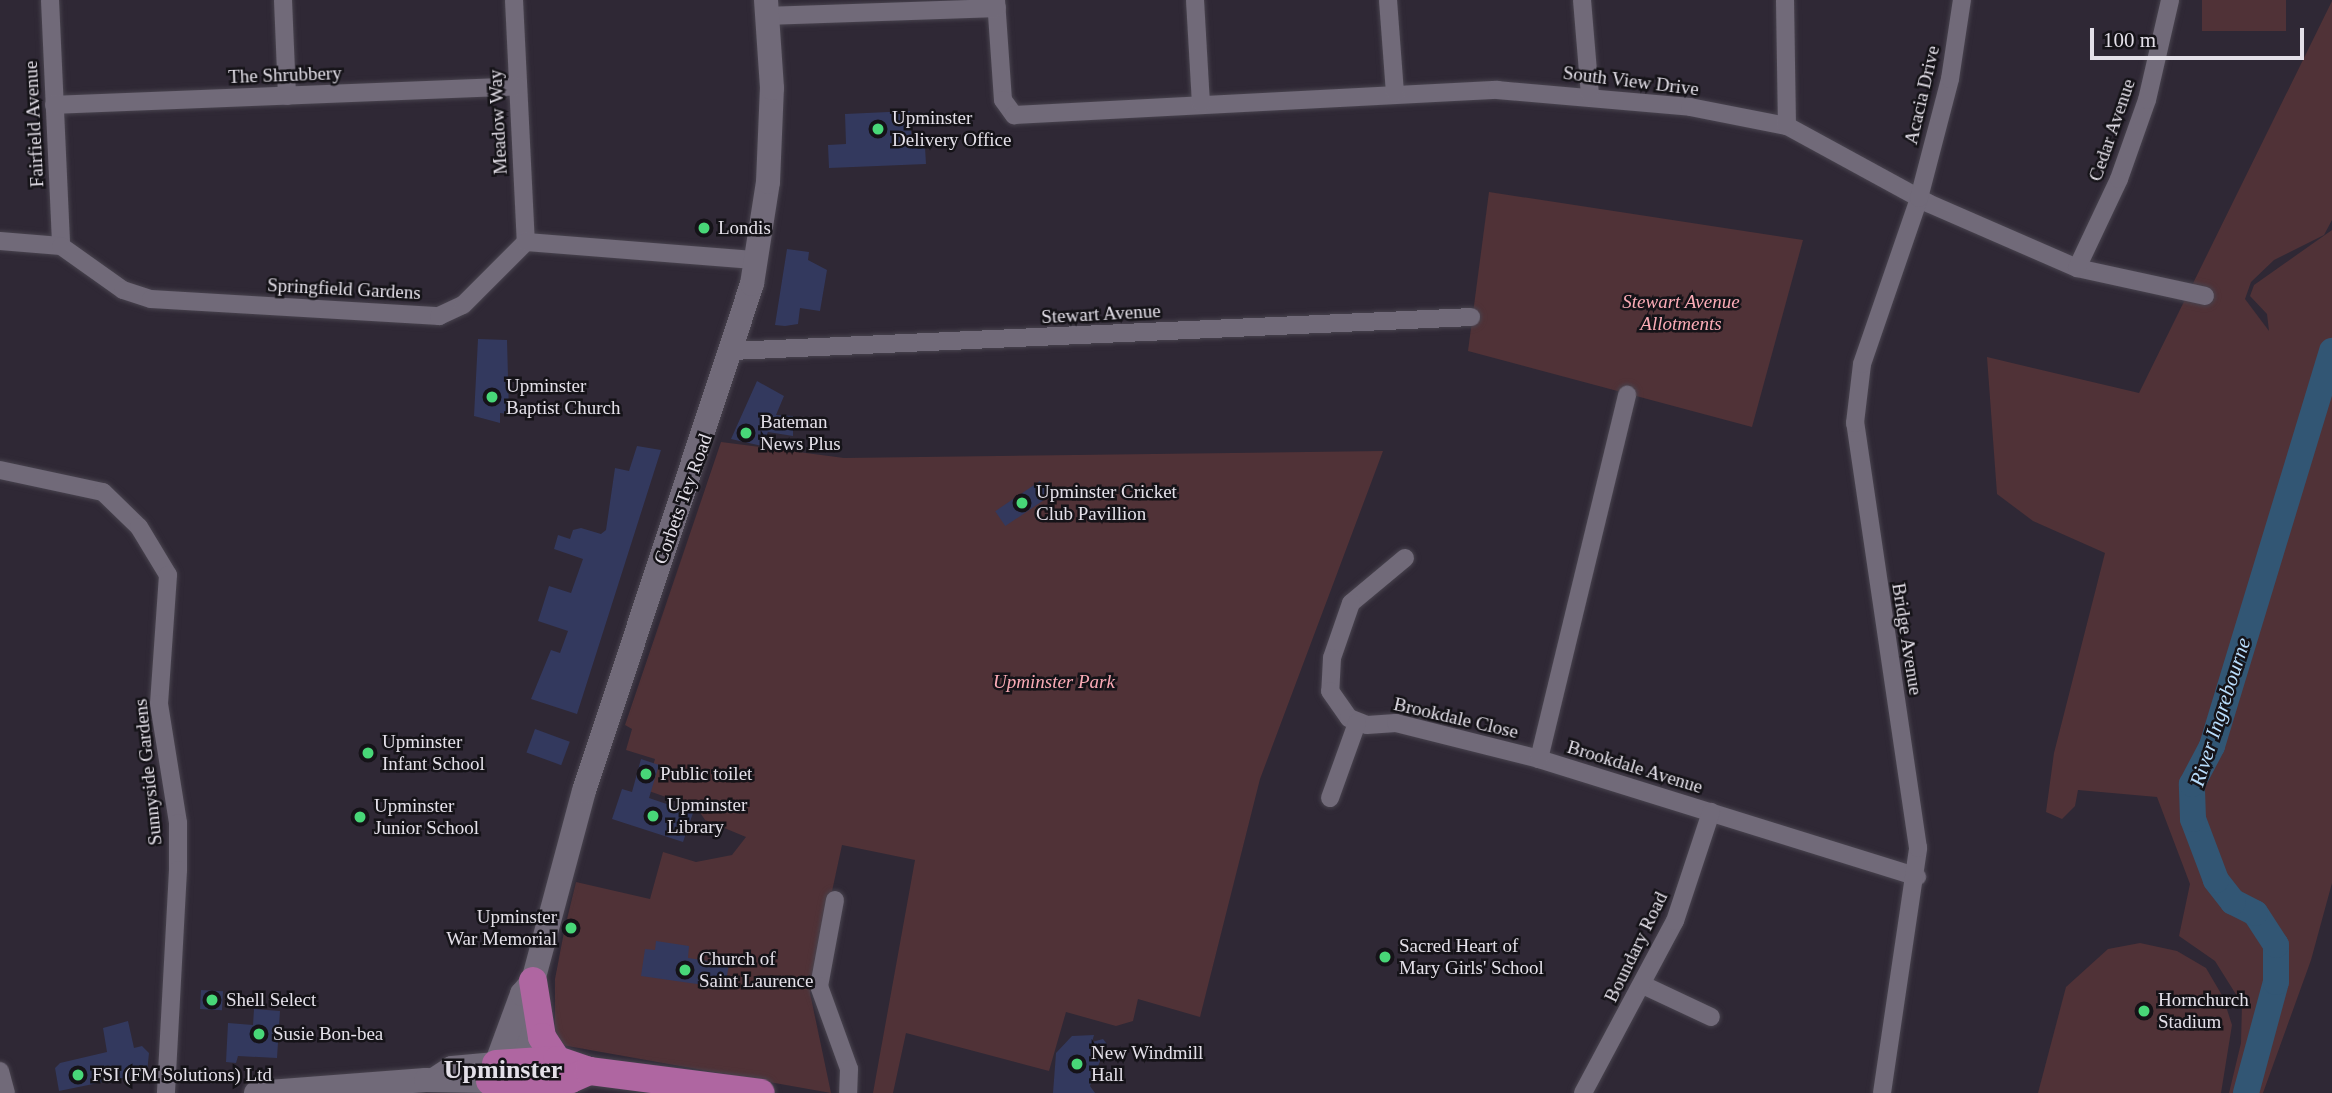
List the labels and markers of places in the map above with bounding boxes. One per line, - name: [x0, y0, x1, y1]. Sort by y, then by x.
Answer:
- place label: Upminster Delivery Office: [892, 107, 1011, 151]
- marker: Upminster Delivery Office: [870, 121, 886, 137]
- place label: Londis: [718, 217, 771, 239]
- marker: Londis: [696, 220, 712, 236]
- place label: Upminster Baptist Church: [506, 375, 621, 419]
- marker: Upminster Baptist Church: [484, 389, 500, 405]
- place label: Bateman News Plus: [760, 411, 841, 455]
- marker: Bateman News Plus: [738, 425, 754, 441]
- place label: Upminster Cricket Club Pavillion: [1036, 481, 1177, 525]
- marker: Upminster Cricket Club Pavillion: [1014, 495, 1030, 511]
- place label: Upminster Infant School: [382, 731, 485, 775]
- marker: Upminster Infant School: [360, 745, 376, 761]
- place label: Public toilet: [660, 763, 752, 785]
- marker: Public toilet: [638, 766, 654, 782]
- place label: Upminster Library: [667, 794, 747, 838]
- place label: Upminster Junior School: [374, 795, 479, 839]
- marker: Upminster Library: [645, 808, 661, 824]
- marker: Upminster Junior School: [352, 809, 368, 825]
- place label: Upminster War Memorial: [446, 906, 557, 950]
- marker: Upminster War Memorial: [563, 920, 579, 936]
- place label: Sacred Heart of Mary Girls' School: [1399, 935, 1544, 979]
- place label: Church of Saint Laurence: [699, 948, 813, 992]
- marker: Sacred Heart of Mary Girls' School: [1377, 949, 1393, 965]
- marker: Church of Saint Laurence: [677, 962, 693, 978]
- place label: Shell Select: [226, 989, 316, 1011]
- place label: Hornchurch Stadium: [2158, 989, 2249, 1033]
- marker: Shell Select: [204, 992, 220, 1008]
- marker: Hornchurch Stadium: [2136, 1003, 2152, 1019]
- place label: Susie Bon-bea: [273, 1023, 383, 1045]
- marker: Susie Bon-bea: [251, 1026, 267, 1042]
- place label: New Windmill Hall: [1091, 1042, 1204, 1086]
- marker: New Windmill Hall: [1069, 1056, 1085, 1072]
- place label: FSI (FM Solutions) Ltd: [92, 1064, 272, 1086]
- marker: FSI (FM Solutions) Ltd: [70, 1067, 86, 1083]

